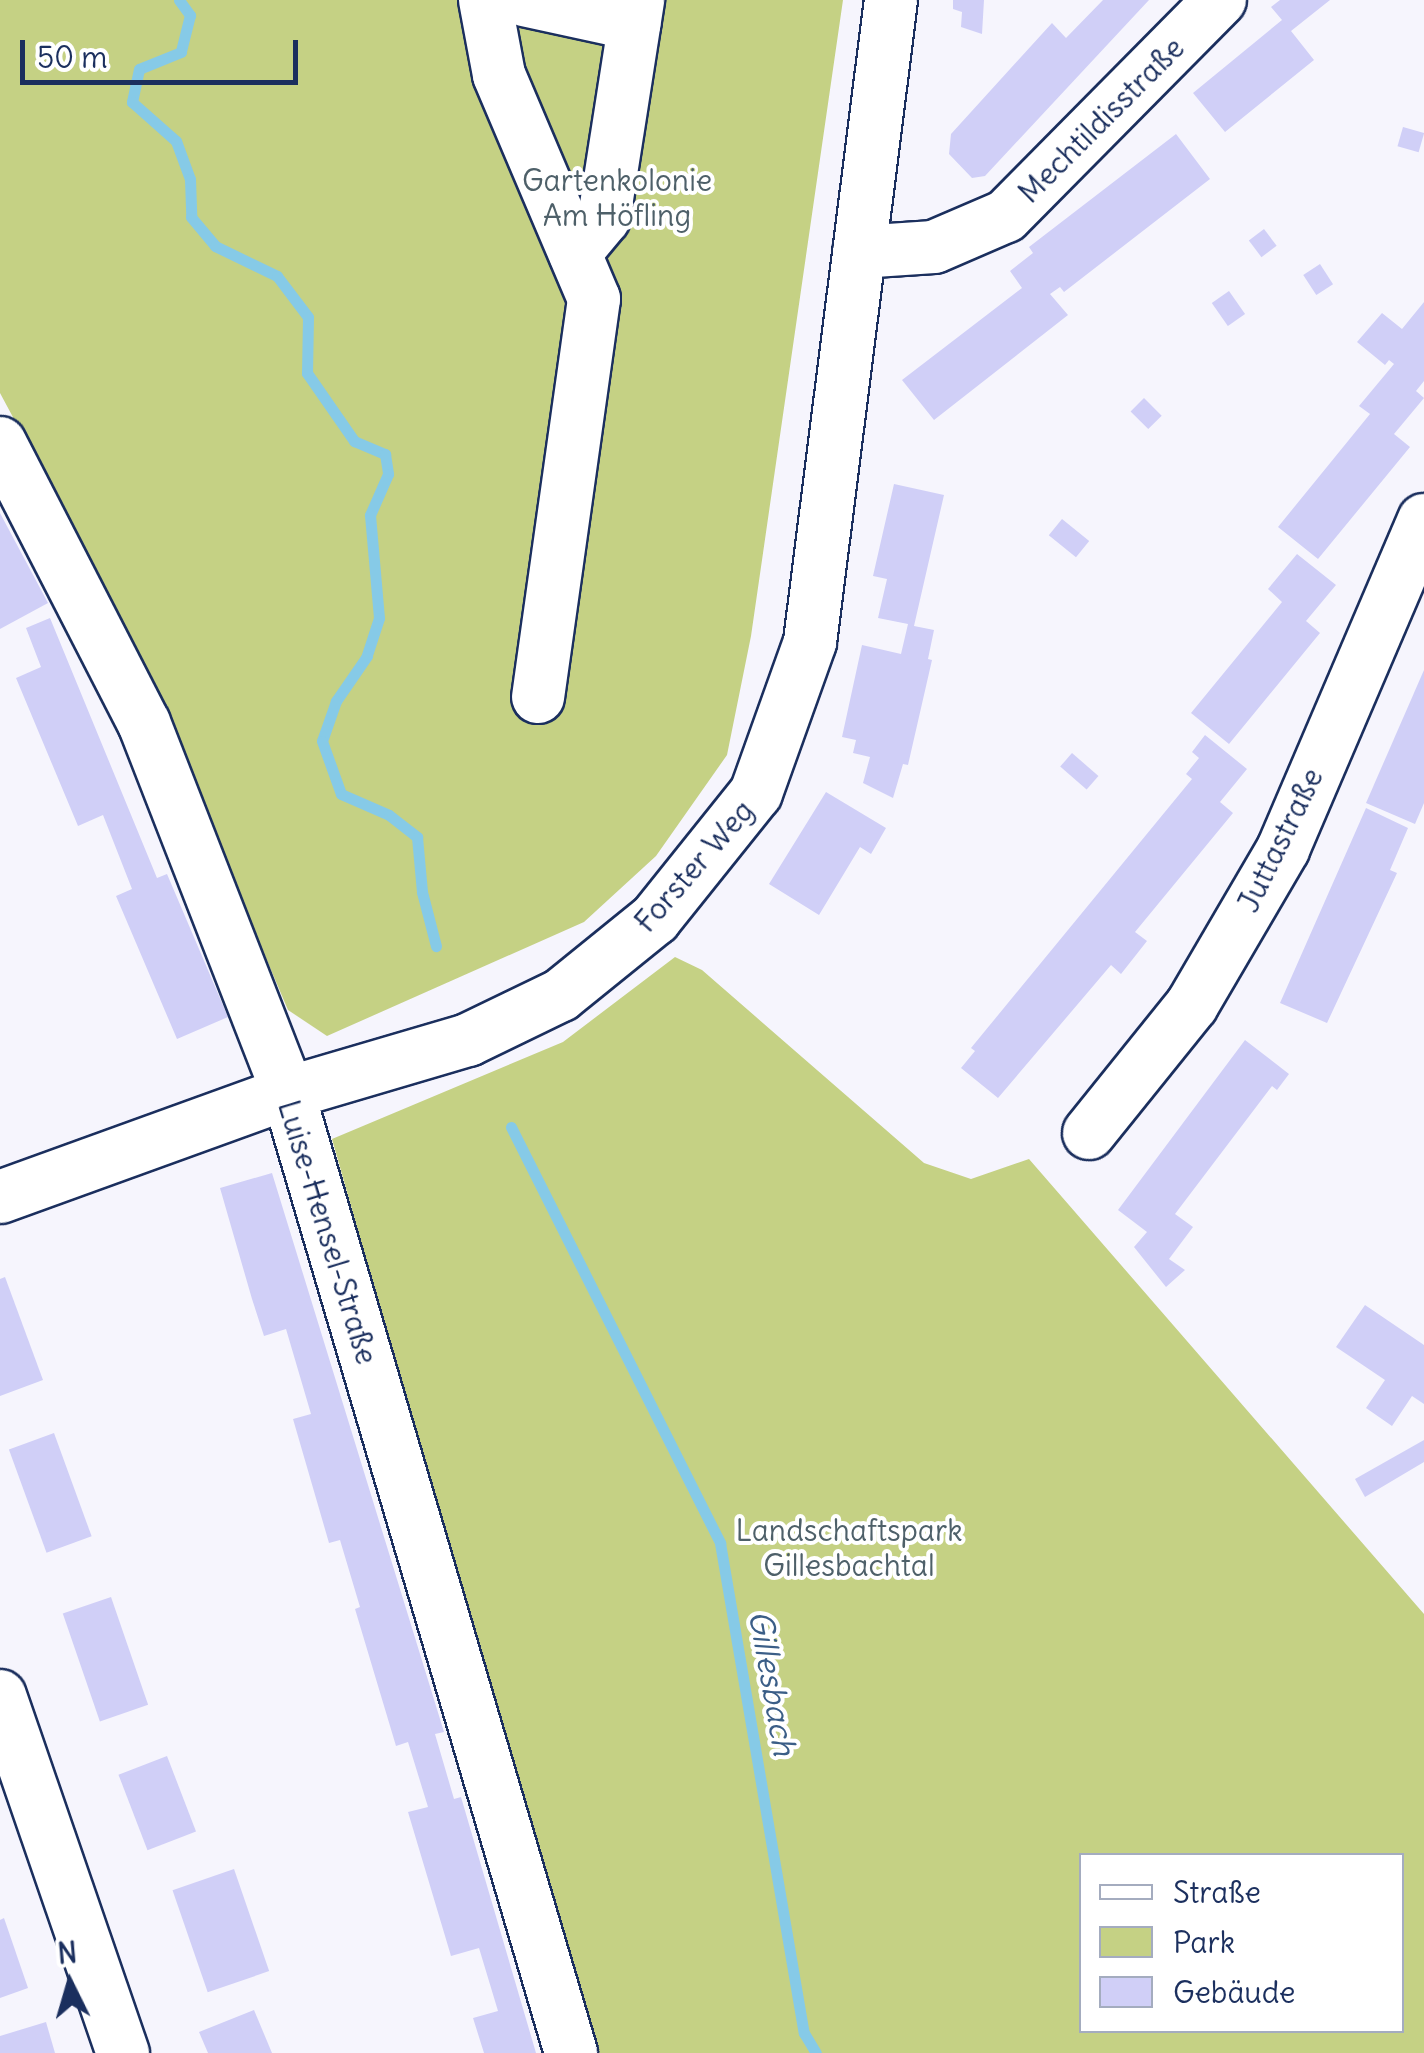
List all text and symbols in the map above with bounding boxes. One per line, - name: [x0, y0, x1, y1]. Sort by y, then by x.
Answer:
- scale bar: [25, 20, 302, 82]
- street label: Mechtildisstraße: [1011, 30, 1191, 210]
- text: 50 m: [37, 38, 107, 76]
- park label: Gartenkolonie Am Höfling: [522, 162, 712, 232]
- street label: Juttastraße: [1230, 762, 1330, 918]
- street label: Forster Weg: [627, 793, 761, 939]
- street label: Luise-Hensel-Straße: [271, 1096, 385, 1368]
- park label: Landschaftspark Gillesbachtal: [736, 1512, 962, 1582]
- water label: Gillesbach: [740, 1607, 804, 1759]
- legend: [1079, 1853, 1404, 2033]
- text: Straße: [1173, 1873, 1261, 1911]
- text: Park: [1173, 1923, 1235, 1961]
- north arrow: [20, 1933, 120, 2033]
- text: N: [56, 1934, 79, 1972]
- text: Gebäude: [1173, 1973, 1295, 2011]

